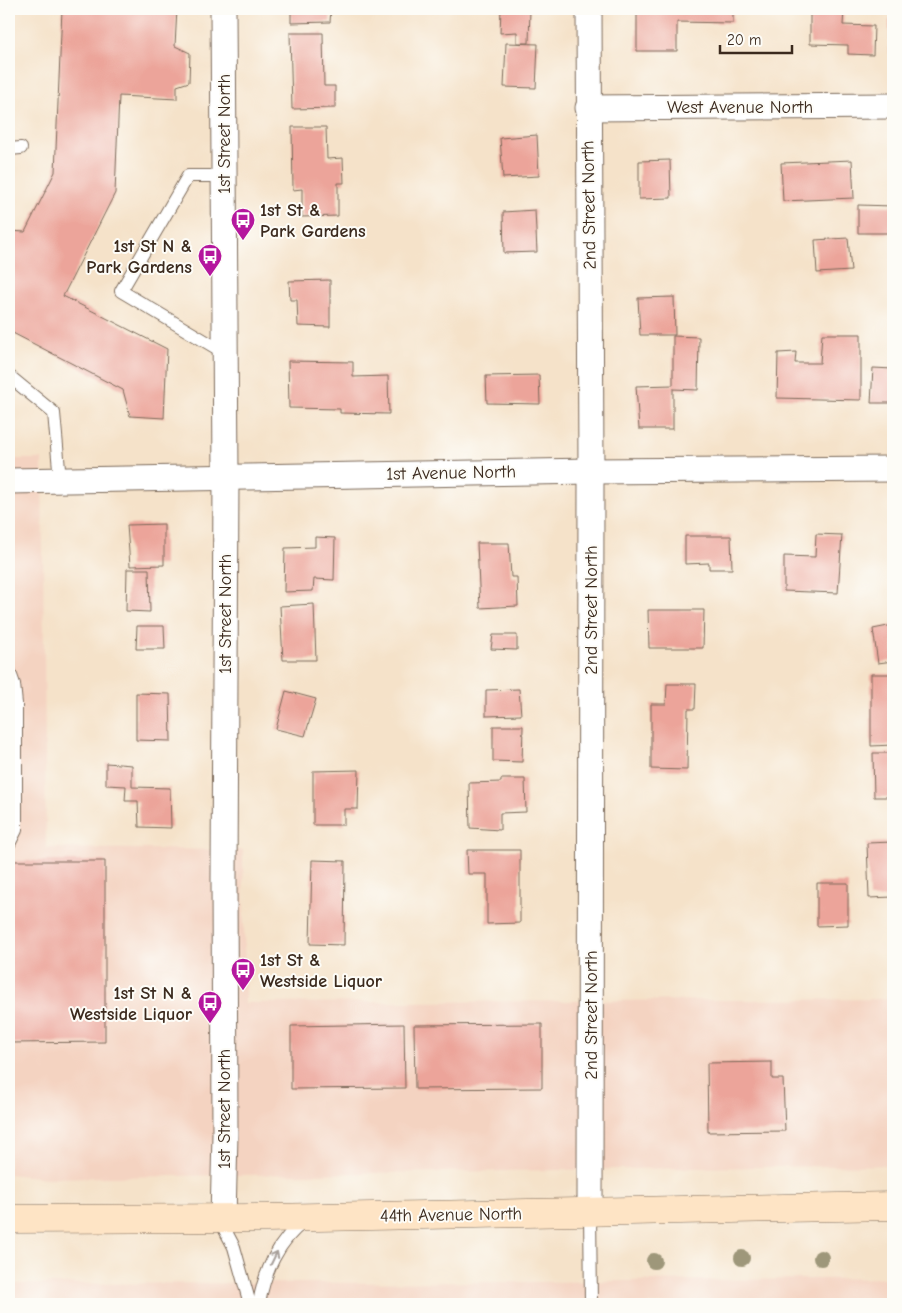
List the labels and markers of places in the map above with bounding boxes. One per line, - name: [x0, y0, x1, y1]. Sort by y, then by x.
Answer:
- place label: 1st St & Park Gardens: [260, 200, 366, 242]
- bus stop icon: 1st St & Park Gardens: [230, 207, 256, 241]
- place label: 1st St N & Park Gardens: [86, 236, 192, 278]
- bus stop icon: 1st St N & Park Gardens: [197, 243, 223, 277]
- place label: 1st St & Westside Liquor: [260, 950, 383, 992]
- bus stop icon: 1st St & Westside Liquor: [230, 957, 256, 991]
- place label: 1st St N & Westside Liquor: [70, 983, 193, 1025]
- bus stop icon: 1st St N & Westside Liquor: [197, 990, 223, 1024]

